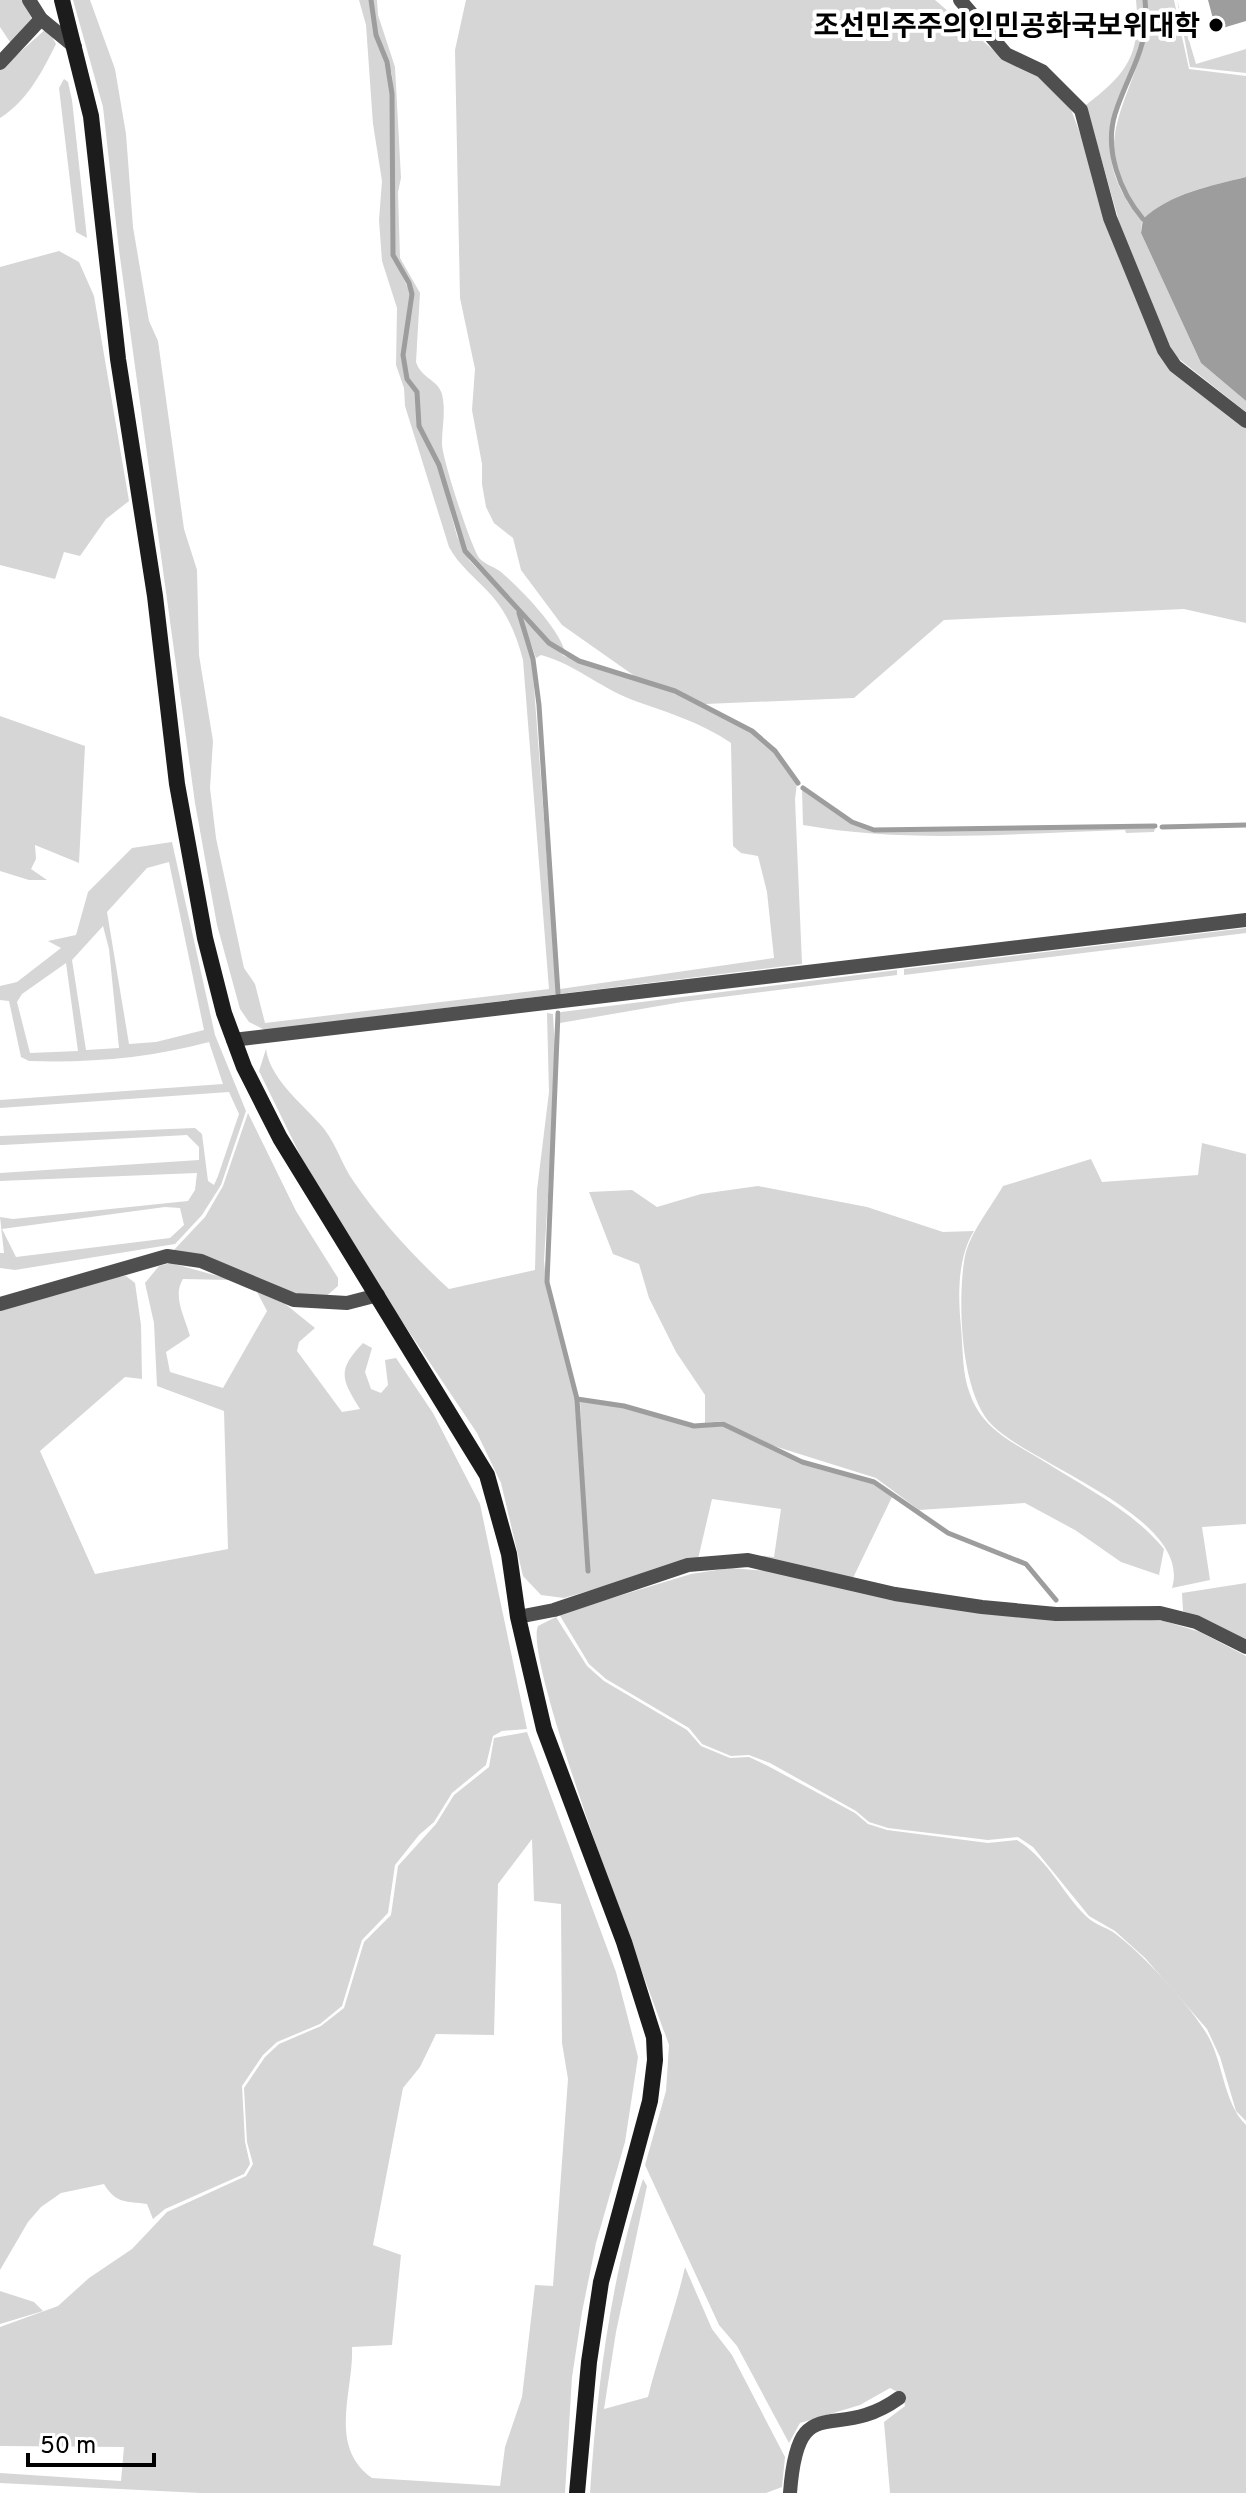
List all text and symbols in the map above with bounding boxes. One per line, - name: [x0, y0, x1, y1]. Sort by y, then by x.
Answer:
- place label: 조선민주주의인민공화국보위대학: [814, 10, 1200, 46]
- marker: 조선민주주의인민공화국보위대학: [1207, 16, 1225, 34]
- scale bar: [28, 2417, 154, 2467]
- text: 50 m: [40, 2432, 96, 2462]

